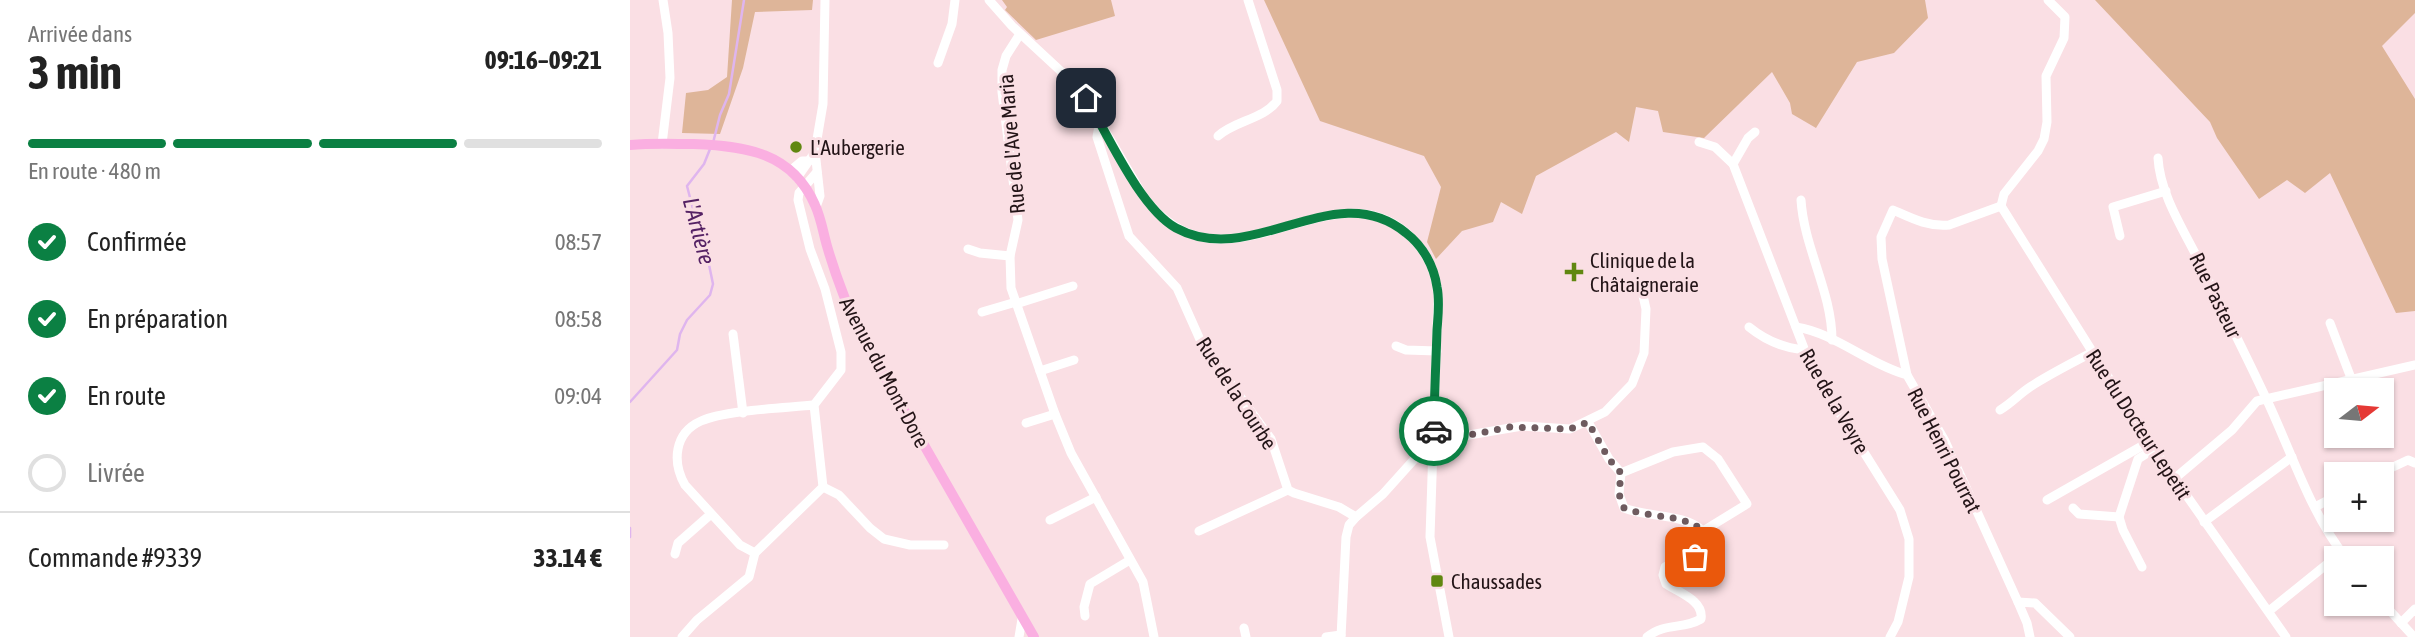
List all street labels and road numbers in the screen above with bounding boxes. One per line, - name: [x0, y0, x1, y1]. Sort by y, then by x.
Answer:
- street label: Rue de l'Ave Maria: [993, 73, 1029, 215]
- street label: Rue Pasteur: [2185, 248, 2247, 342]
- street label: Avenue du Mont-Dore: [835, 293, 935, 451]
- street label: Rue de la Courbe: [1192, 332, 1282, 454]
- street label: Rue de la Veyre: [1795, 344, 1875, 458]
- street label: Rue du Docteur Lepetit: [2082, 344, 2196, 504]
- street label: Rue Henri Pourrat: [1903, 384, 1987, 516]

